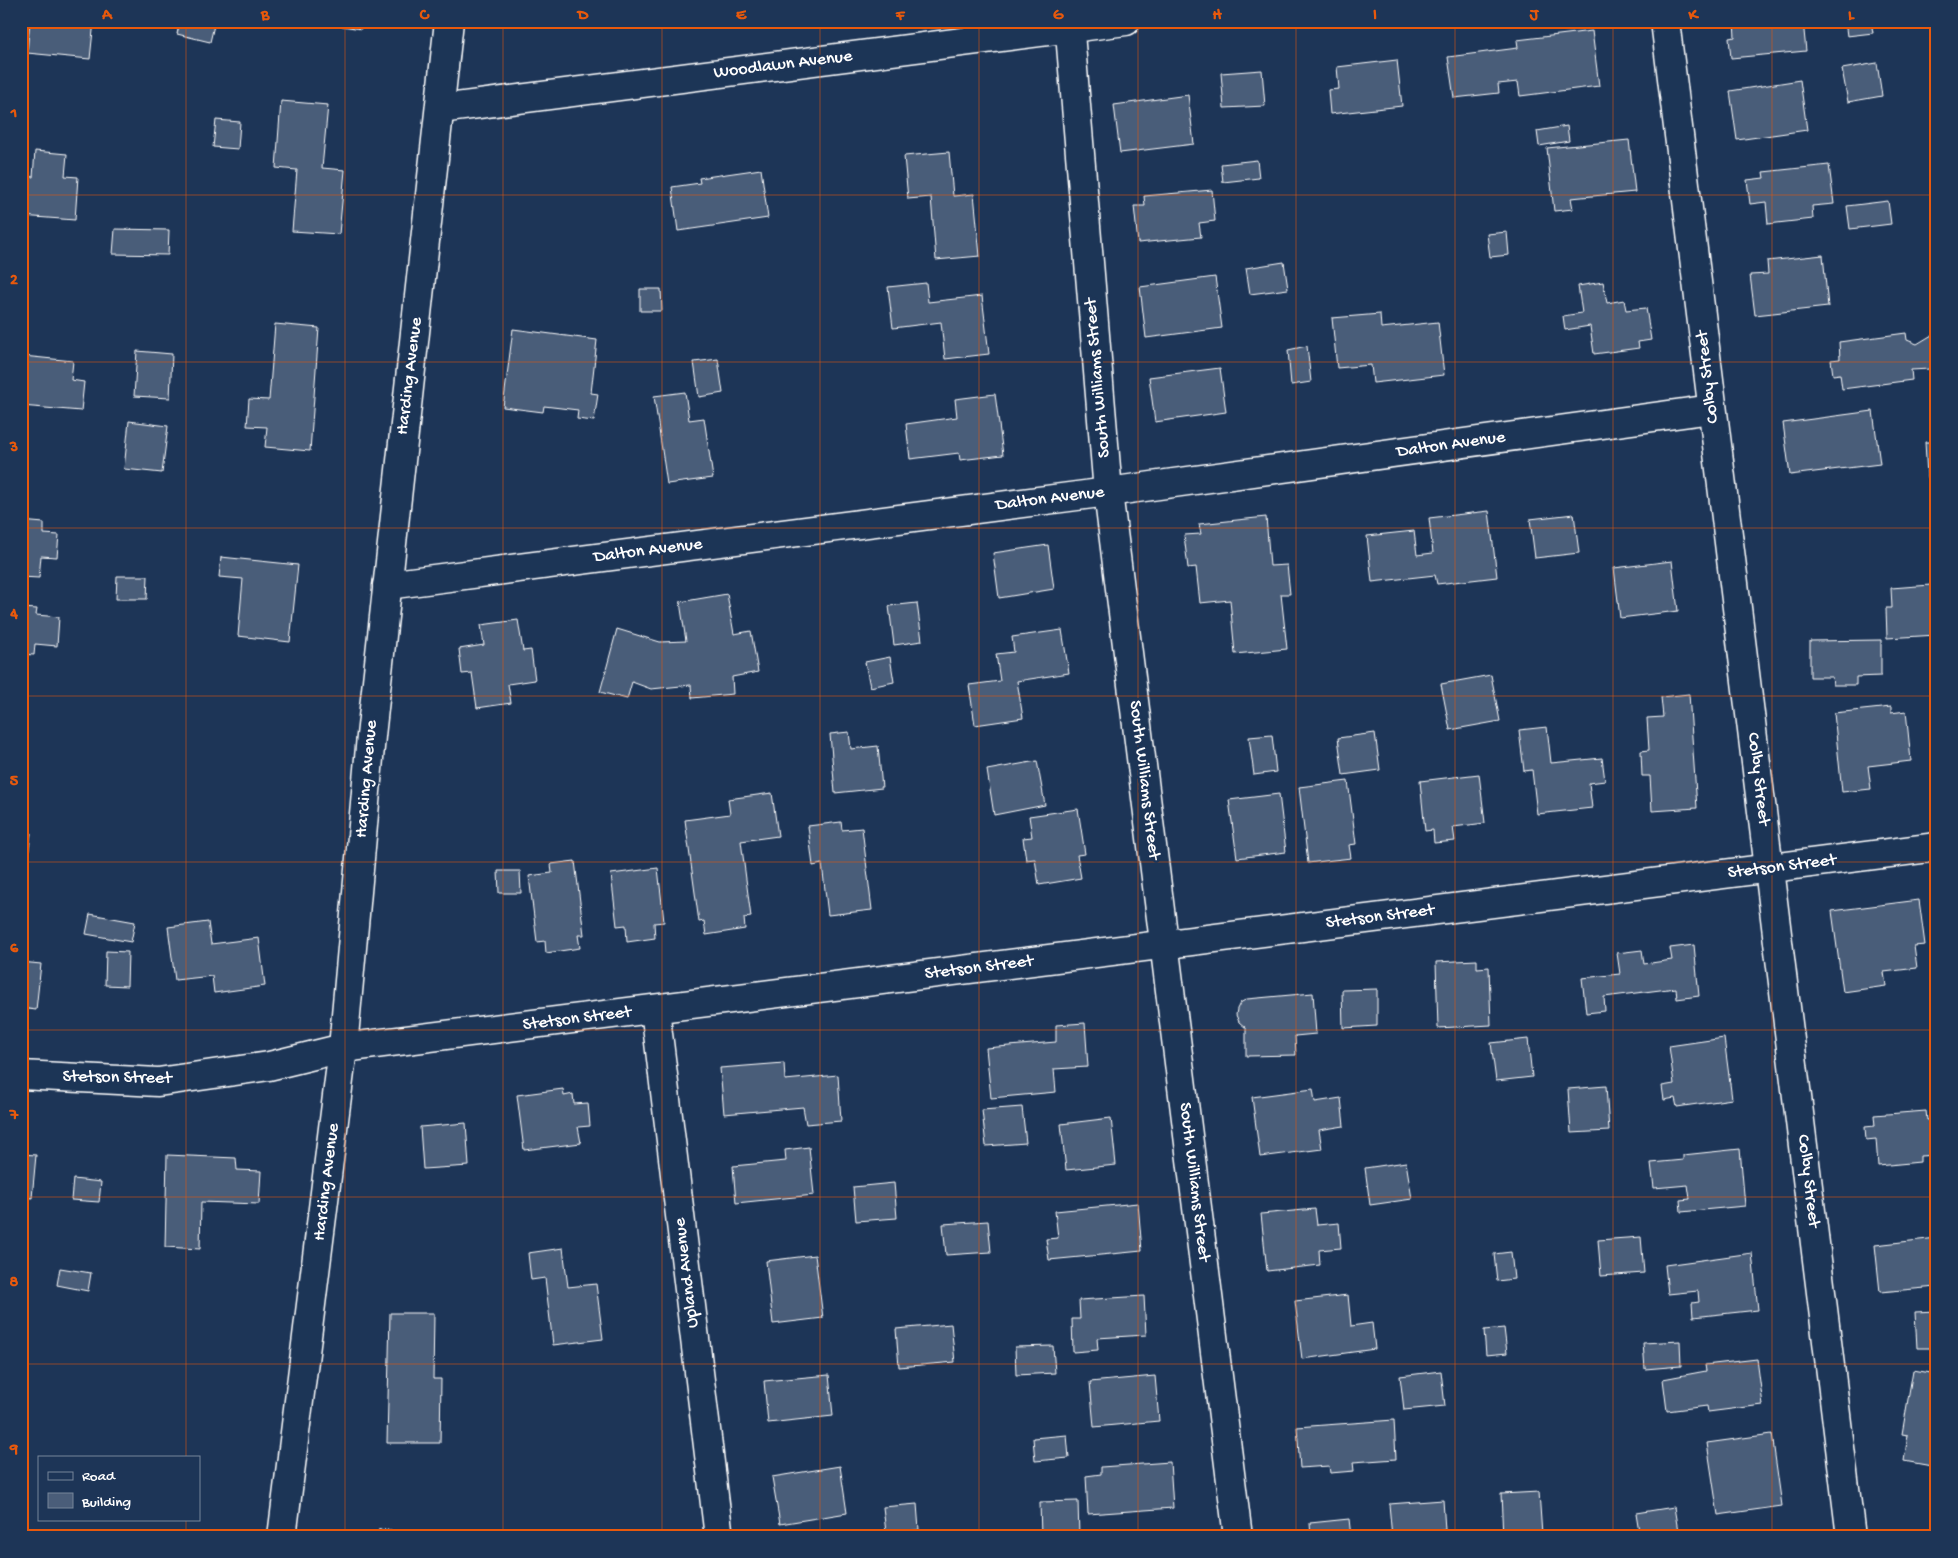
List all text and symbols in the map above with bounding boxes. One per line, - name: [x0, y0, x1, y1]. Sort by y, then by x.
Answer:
- text: A: [101, 7, 113, 26]
- text: B: [260, 7, 270, 26]
- text: C: [419, 7, 430, 26]
- text: D: [576, 7, 589, 26]
- text: E: [736, 7, 747, 26]
- text: F: [895, 7, 906, 26]
- text: G: [1053, 7, 1064, 26]
- text: H: [1212, 7, 1222, 26]
- text: I: [1373, 7, 1377, 26]
- text: J: [1529, 7, 1540, 26]
- text: K: [1688, 7, 1700, 26]
- text: L: [1848, 7, 1855, 26]
- street label: Woodlawn Avenue: [713, 46, 854, 84]
- text: 1: [10, 105, 17, 124]
- text: 2: [10, 272, 18, 291]
- street label: South Williams Street: [1080, 296, 1115, 459]
- street label: Harding Avenue: [392, 315, 428, 436]
- street label: Colby Street: [1692, 328, 1724, 425]
- street label: Dalton Avenue: [1394, 427, 1507, 463]
- text: 3: [9, 439, 18, 458]
- street label: Dalton Avenue: [993, 482, 1106, 516]
- street label: Dalton Avenue: [591, 534, 704, 568]
- text: 4: [9, 606, 18, 625]
- street label: South Williams Street: [1124, 699, 1164, 862]
- street label: Harding Avenue: [351, 718, 383, 839]
- street label: Colby Street: [1742, 731, 1774, 828]
- text: 5: [10, 773, 19, 792]
- street label: Stetson Street: [1727, 850, 1839, 884]
- street label: Stetson Street: [1325, 900, 1437, 934]
- text: 6: [10, 940, 19, 959]
- street label: Stetson Street: [924, 951, 1036, 985]
- street label: Stetson Street: [522, 1002, 634, 1036]
- street label: Stetson Street: [62, 1067, 173, 1089]
- street label: South Williams Street: [1174, 1101, 1214, 1264]
- text: 7: [9, 1107, 19, 1126]
- street label: Harding Avenue: [309, 1121, 345, 1242]
- street label: Colby Street: [1792, 1133, 1824, 1230]
- street label: Upland Avenue: [670, 1216, 704, 1329]
- text: 8: [10, 1274, 19, 1293]
- text: 9: [9, 1441, 18, 1460]
- legend: [38, 1456, 200, 1520]
- text: Road: [82, 1468, 116, 1486]
- text: Building: [81, 1494, 131, 1512]

